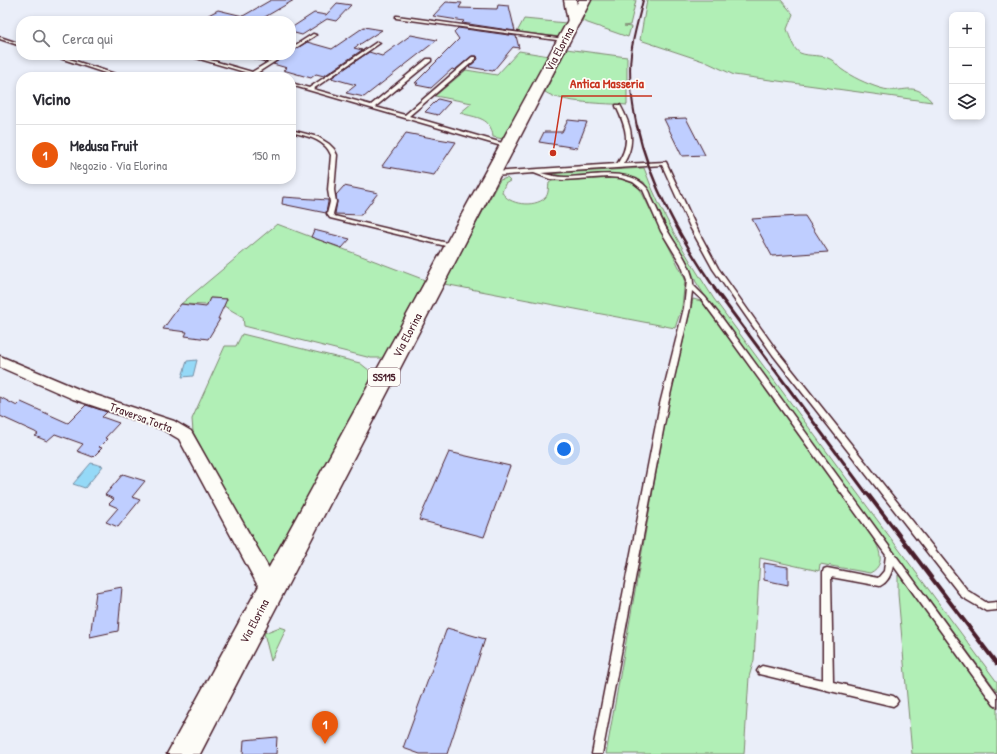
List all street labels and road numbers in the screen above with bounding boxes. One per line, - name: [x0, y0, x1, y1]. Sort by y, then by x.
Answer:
- street label: Via Elorina: [540, 24, 578, 74]
- street label: Via Elorina: [388, 310, 426, 360]
- road number: SS115: [368, 368, 400, 386]
- street label: Traversa Torta: [107, 398, 175, 436]
- street label: Via Elorina: [235, 596, 273, 646]

